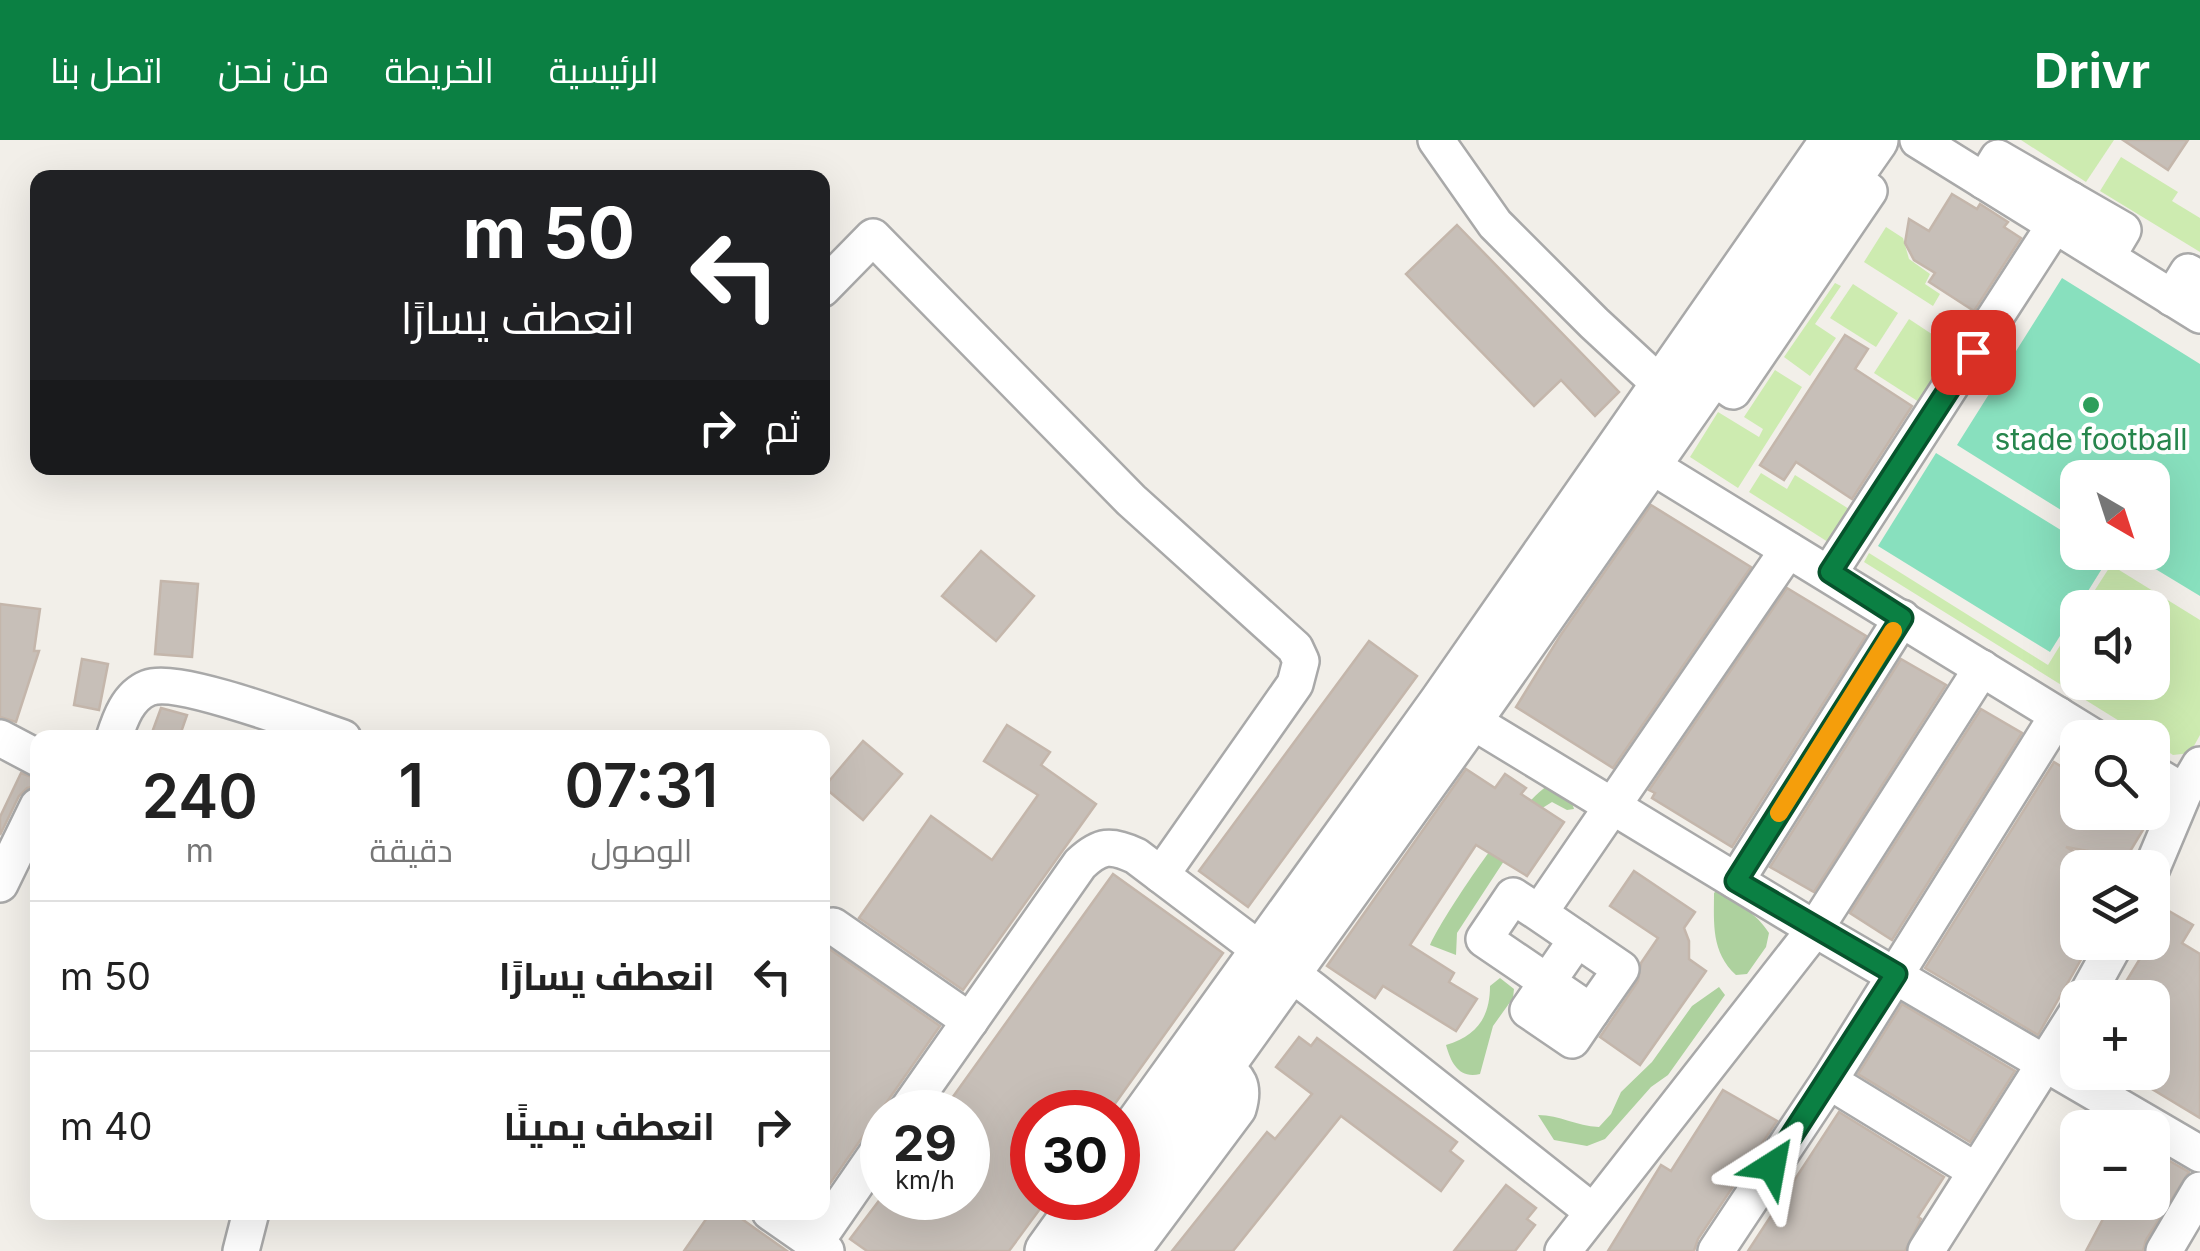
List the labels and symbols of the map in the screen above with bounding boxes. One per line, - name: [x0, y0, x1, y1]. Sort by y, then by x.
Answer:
- pin: [1931, 310, 2016, 395]
- marker: stade football: [2080, 394, 2102, 416]
- place label: stade football: [1995, 421, 2188, 457]
- north arrow: [2060, 460, 2170, 570]
- speed limit sign: 30: [1010, 1090, 1140, 1220]
- position arrow: [1720, 1114, 1824, 1218]

